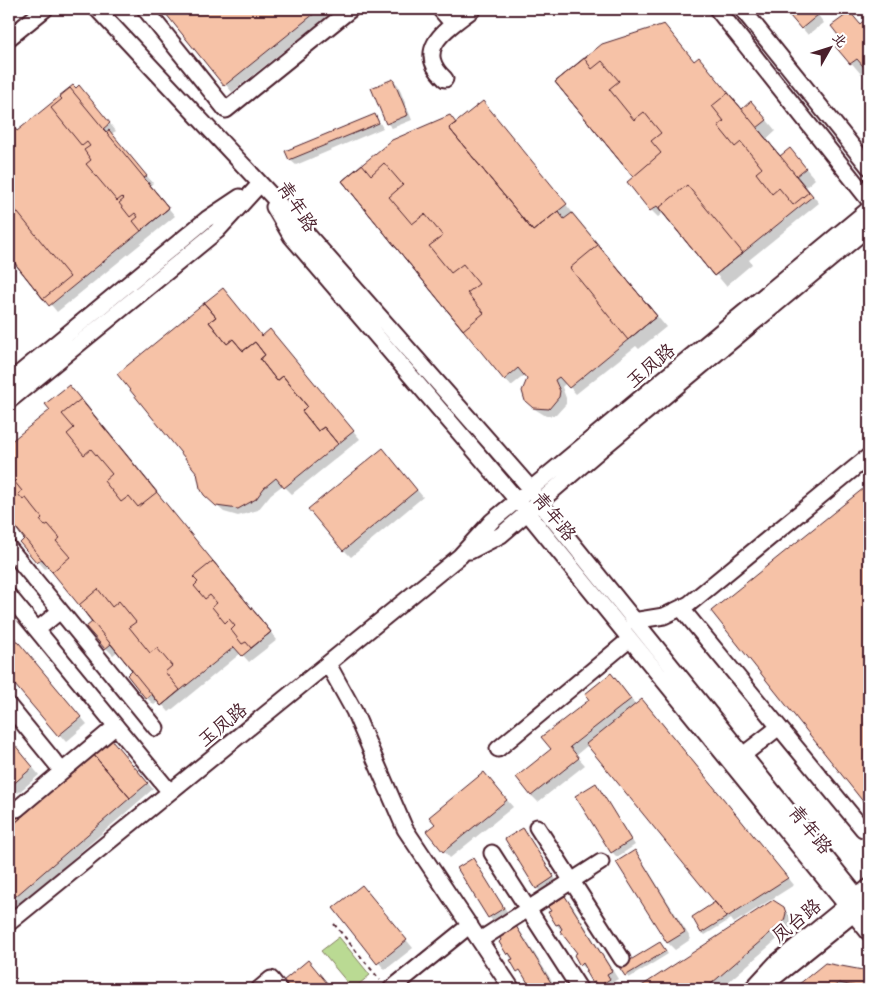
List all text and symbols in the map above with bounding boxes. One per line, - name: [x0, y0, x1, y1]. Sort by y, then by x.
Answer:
- north arrow: [806, 22, 856, 72]
- text: 北: [829, 28, 852, 51]
- street label: 青年路: [272, 175, 324, 237]
- street label: 玉凤路: [620, 337, 680, 393]
- street label: 青年路: [527, 486, 583, 546]
- street label: 玉凤路: [192, 696, 252, 752]
- street label: 青年路: [783, 799, 839, 859]
- street label: 凤台路: [766, 892, 826, 948]

